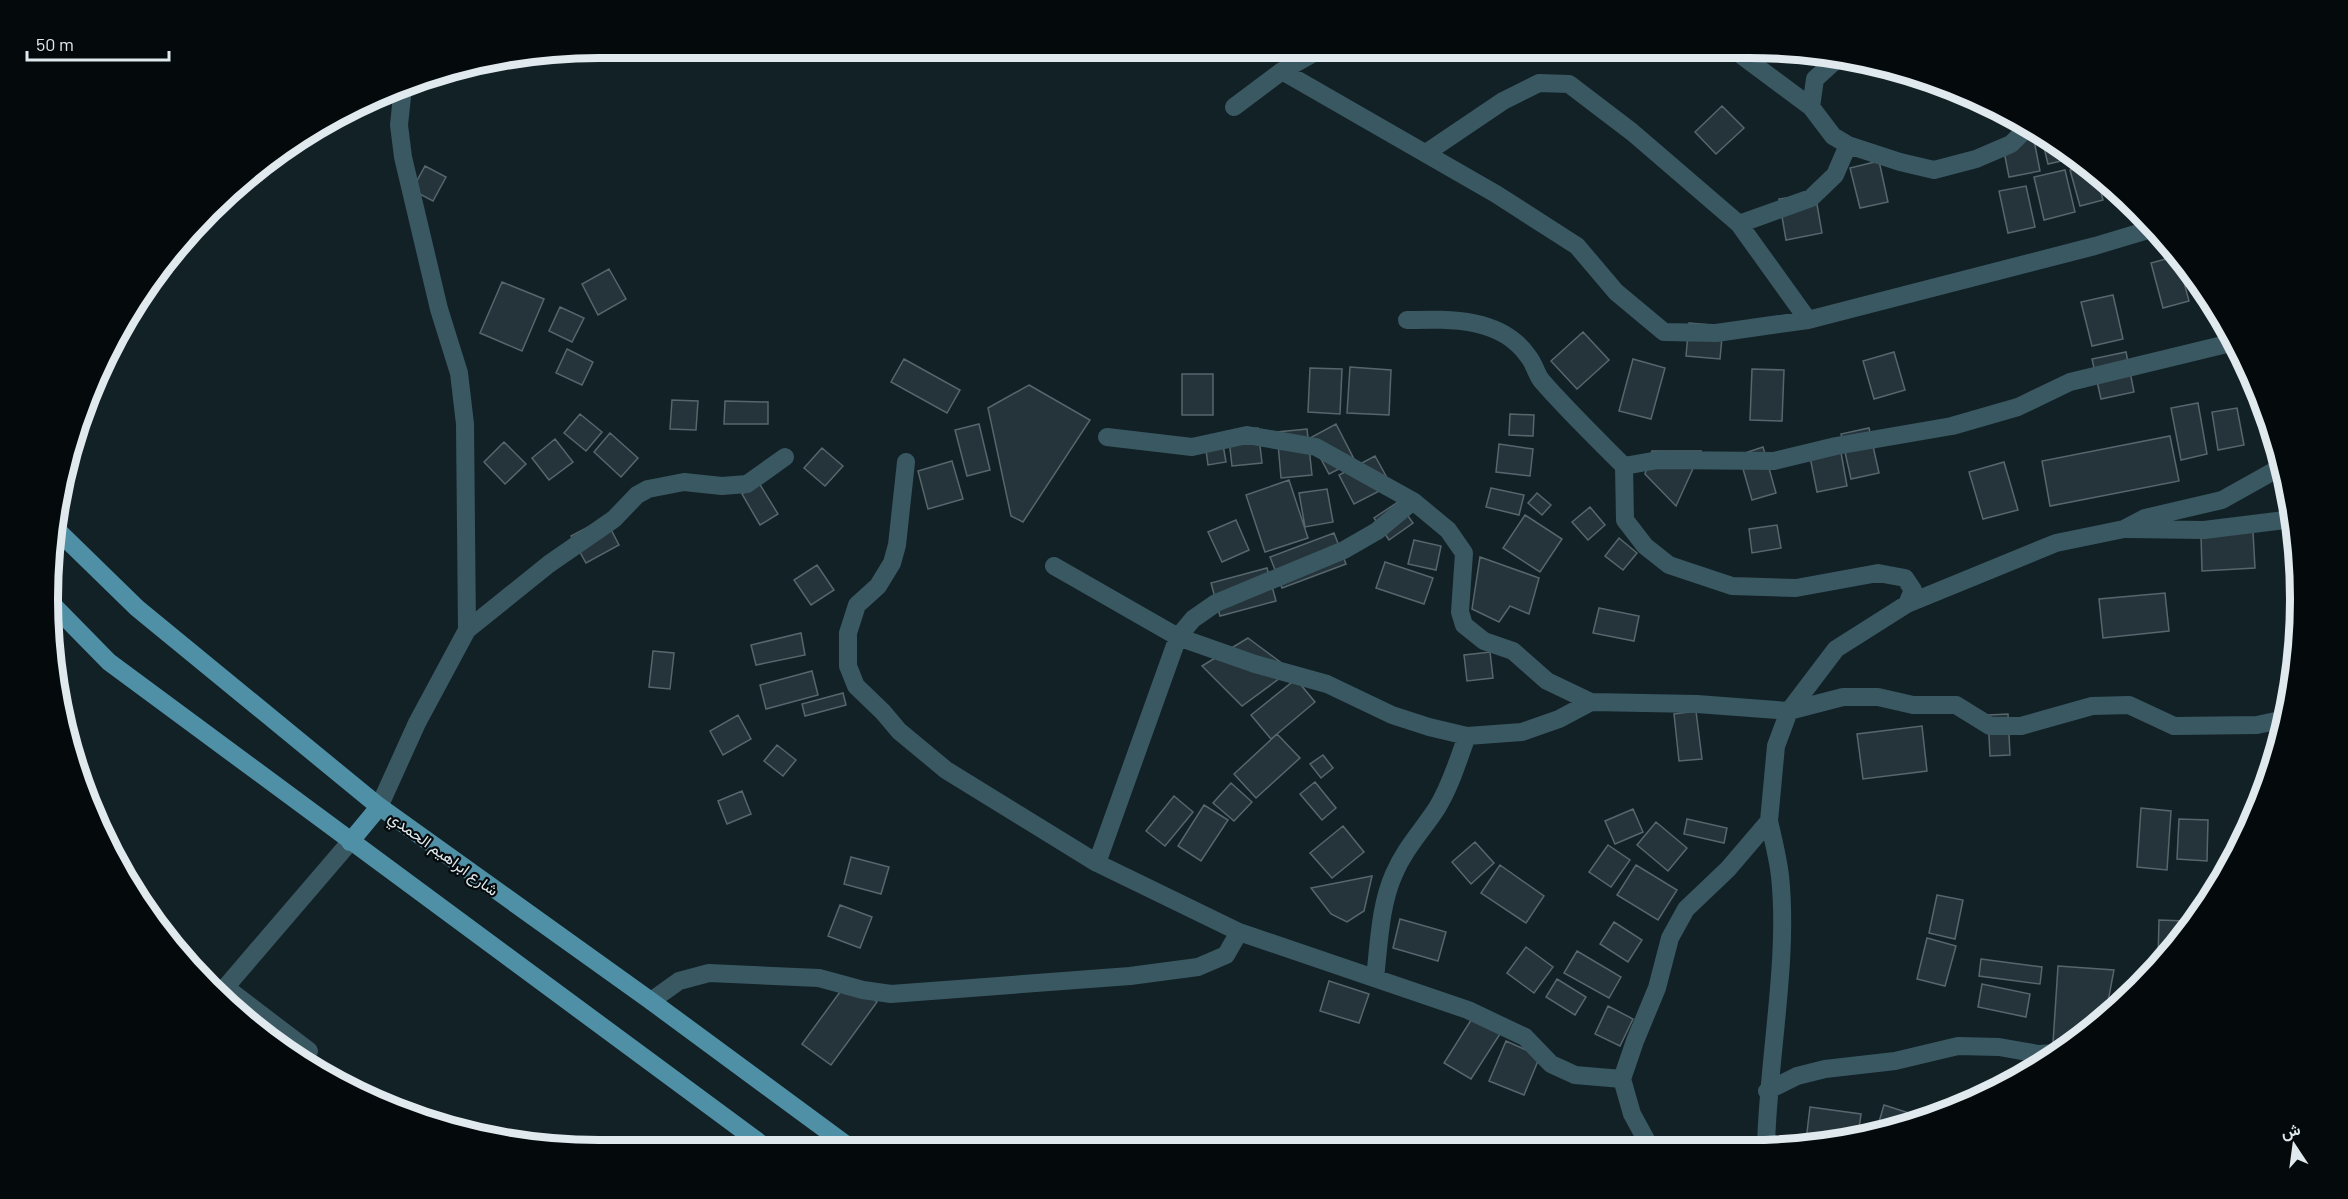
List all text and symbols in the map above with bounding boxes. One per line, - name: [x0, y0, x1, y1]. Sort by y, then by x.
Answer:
- scale bar: [27, 24, 170, 62]
- text: 50 m: [36, 33, 74, 55]
- street label: شارع ابراهيم الحمدي: [382, 807, 503, 903]
- north arrow: [2264, 1115, 2324, 1175]
- text: ش: [2279, 1118, 2302, 1142]

